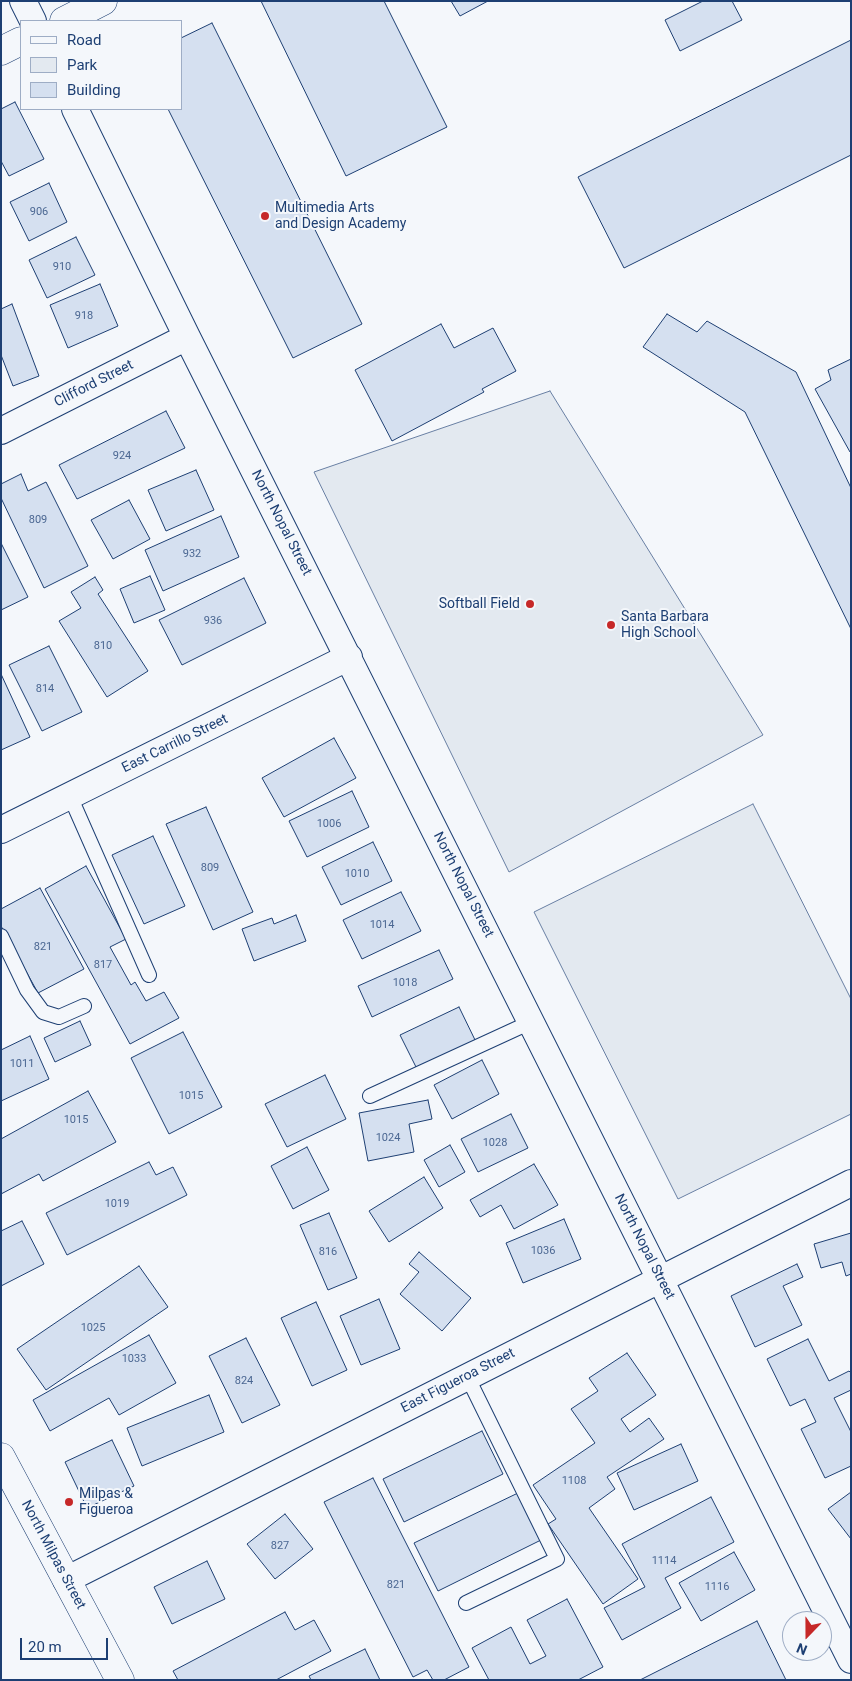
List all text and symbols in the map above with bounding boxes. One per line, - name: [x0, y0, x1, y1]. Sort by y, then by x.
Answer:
- legend: [20, 20, 182, 110]
- text: Road: [67, 31, 101, 49]
- text: Park: [67, 56, 97, 74]
- text: Building: [67, 81, 121, 99]
- place label: Multimedia Arts and Design Academy: [275, 200, 406, 232]
- house number: 906: [30, 205, 48, 219]
- marker: Multimedia Arts and Design Academy: [259, 210, 271, 222]
- house number: 910: [53, 260, 71, 274]
- house number: 918: [75, 309, 93, 323]
- street label: Clifford Street: [52, 357, 136, 411]
- house number: 924: [113, 449, 131, 463]
- street label: North Nopal Street: [247, 467, 315, 579]
- house number: 809: [29, 513, 47, 527]
- house number: 932: [183, 547, 201, 561]
- place label: Softball Field: [439, 596, 520, 612]
- marker: Softball Field: [524, 598, 536, 610]
- place label: Santa Barbara High School: [621, 609, 709, 642]
- house number: 936: [204, 614, 222, 628]
- marker: Santa Barbara High School: [605, 619, 617, 631]
- house number: 810: [94, 639, 112, 653]
- house number: 814: [36, 682, 54, 696]
- street label: East Carrillo Street: [119, 711, 231, 777]
- house number: 1006: [317, 817, 341, 831]
- street label: North Nopal Street: [429, 829, 497, 941]
- house number: 809: [201, 861, 219, 875]
- house number: 1010: [345, 867, 369, 881]
- house number: 1014: [370, 918, 394, 932]
- house number: 821: [34, 940, 52, 954]
- house number: 817: [94, 958, 112, 972]
- house number: 1018: [393, 976, 417, 990]
- house number: 1011: [10, 1057, 34, 1071]
- house number: 1015: [179, 1089, 203, 1103]
- house number: 1015: [64, 1113, 88, 1127]
- house number: 1024: [376, 1131, 400, 1145]
- house number: 1028: [483, 1136, 507, 1150]
- street label: North Nopal Street: [610, 1191, 678, 1303]
- house number: 1019: [105, 1197, 129, 1211]
- house number: 1036: [531, 1244, 555, 1258]
- house number: 816: [319, 1245, 337, 1259]
- house number: 1025: [81, 1321, 105, 1335]
- street label: East Figueroa Street: [398, 1345, 518, 1417]
- house number: 1033: [122, 1352, 146, 1366]
- house number: 824: [235, 1374, 253, 1388]
- house number: 1108: [562, 1474, 586, 1488]
- place label: Milpas & Figueroa: [79, 1486, 133, 1518]
- marker: Milpas & Figueroa: [63, 1496, 75, 1508]
- street label: North Milpas Street: [17, 1498, 89, 1612]
- house number: 827: [271, 1539, 289, 1553]
- house number: 1114: [652, 1554, 676, 1568]
- house number: 821: [387, 1578, 405, 1592]
- house number: 1116: [705, 1580, 729, 1594]
- north arrow: [782, 1611, 832, 1661]
- scale bar: [22, 1628, 110, 1660]
- text: 20 m: [28, 1638, 62, 1656]
- text: N: [794, 1640, 809, 1658]

